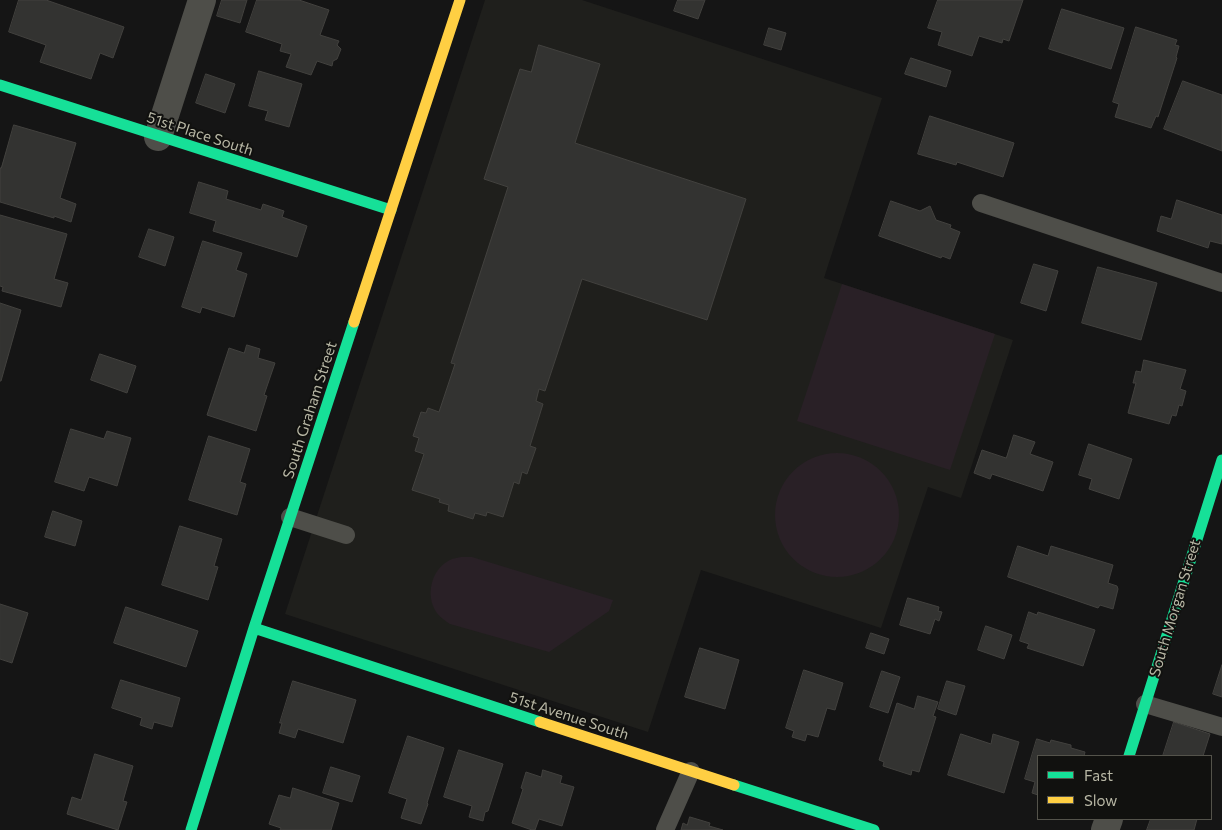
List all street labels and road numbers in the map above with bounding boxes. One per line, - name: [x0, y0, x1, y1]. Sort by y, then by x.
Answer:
- street label: 51st Place South: [144, 108, 256, 160]
- street label: South Graham Street: [279, 339, 341, 481]
- street label: South Morgan Street: [1146, 537, 1204, 679]
- street label: 51st Avenue South: [507, 688, 631, 744]

